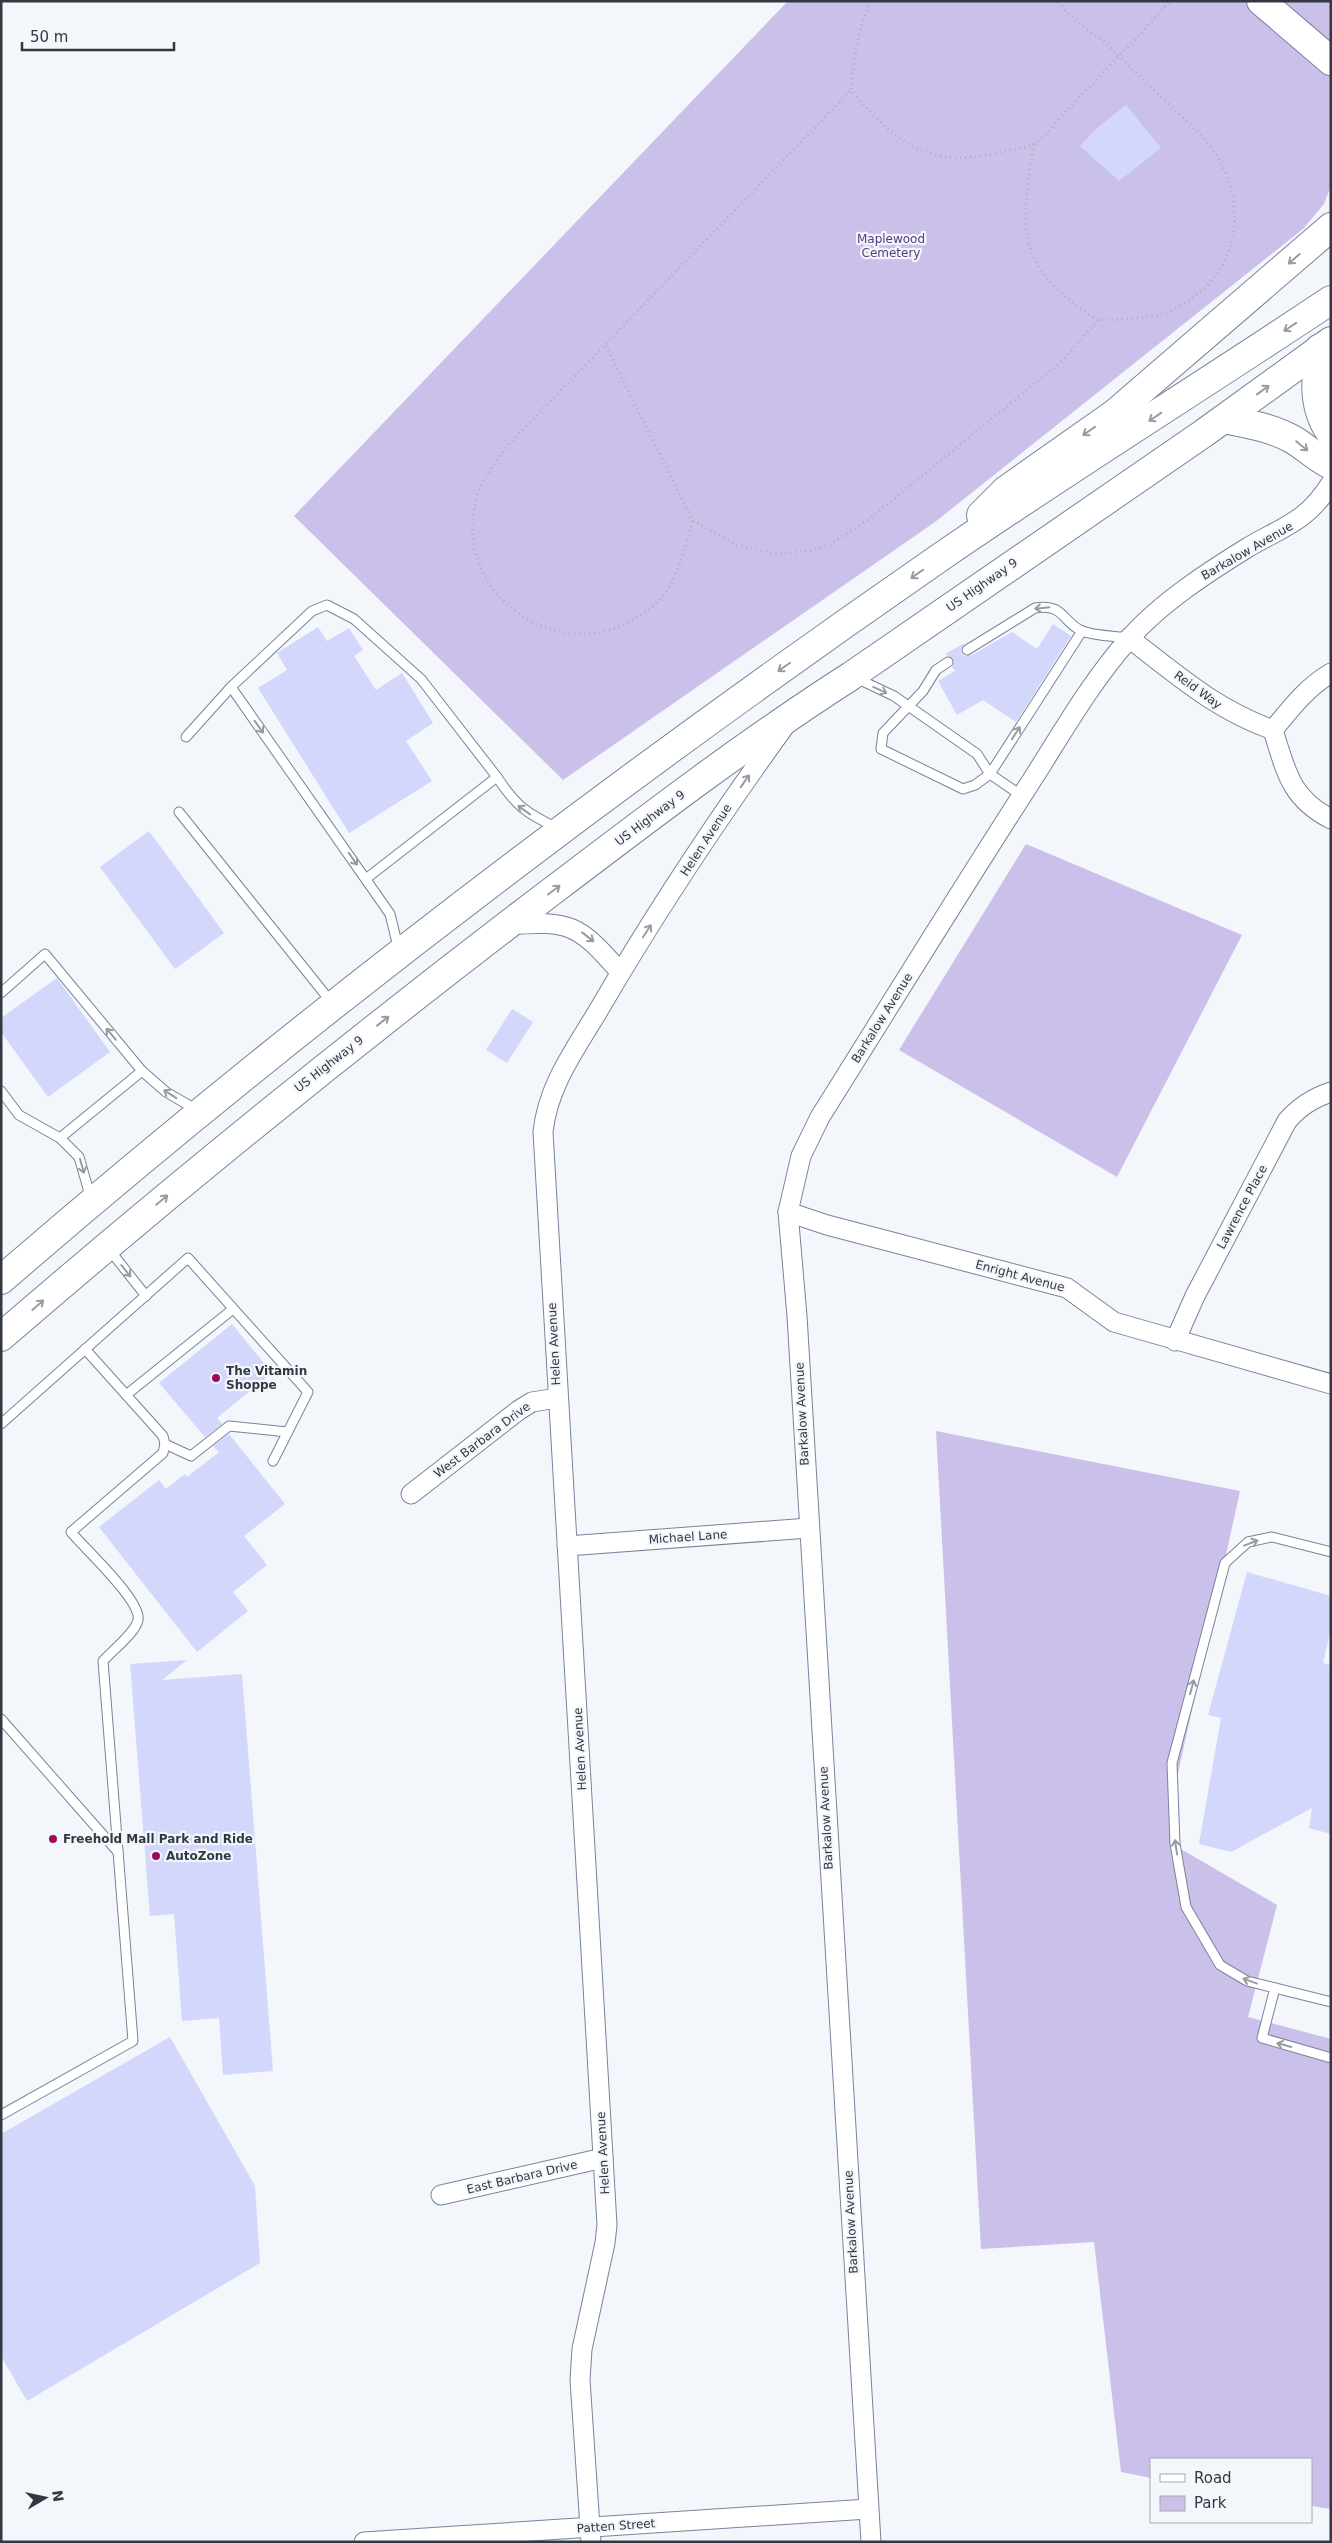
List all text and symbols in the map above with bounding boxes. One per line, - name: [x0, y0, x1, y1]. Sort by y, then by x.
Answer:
- scale bar: [22, 20, 175, 52]
- text: 50 m: [30, 28, 68, 46]
- park label: Maplewood Cemetery: [857, 232, 925, 260]
- one-way arrow: [1288, 254, 1301, 265]
- one-way arrow: [1283, 322, 1297, 332]
- one-way arrow: [1256, 385, 1269, 396]
- one-way arrow: [1148, 412, 1162, 422]
- one-way arrow: [1082, 426, 1096, 436]
- one-way arrow: [1295, 441, 1308, 452]
- street label: Barkalow Avenue: [1199, 519, 1295, 583]
- street label: US Highway 9: [944, 555, 1020, 615]
- one-way arrow: [910, 569, 924, 579]
- one-way arrow: [1034, 603, 1050, 613]
- one-way arrow: [777, 662, 791, 672]
- street label: Reid Way: [1171, 668, 1225, 712]
- one-way arrow: [872, 685, 887, 695]
- one-way arrow: [254, 720, 264, 734]
- one-way arrow: [1011, 726, 1021, 740]
- one-way arrow: [740, 774, 750, 788]
- street label: US Highway 9: [612, 787, 688, 849]
- street label: Helen Avenue: [677, 801, 735, 879]
- one-way arrow: [518, 804, 531, 815]
- one-way arrow: [348, 852, 358, 866]
- one-way arrow: [547, 885, 561, 895]
- one-way arrow: [642, 925, 652, 939]
- one-way arrow: [581, 932, 594, 943]
- street label: Barkalow Avenue: [849, 970, 915, 1066]
- one-way arrow: [376, 1015, 389, 1026]
- one-way arrow: [105, 1027, 116, 1040]
- street label: US Highway 9: [292, 1033, 366, 1095]
- one-way arrow: [163, 1089, 177, 1099]
- one-way arrow: [77, 1158, 87, 1174]
- street label: Lawrence Place: [1214, 1163, 1270, 1251]
- one-way arrow: [155, 1194, 168, 1205]
- street label: Enright Avenue: [974, 1257, 1066, 1295]
- one-way arrow: [121, 1264, 132, 1277]
- one-way arrow: [31, 1300, 44, 1311]
- street label: Helen Avenue: [545, 1302, 563, 1386]
- street label: Barkalow Avenue: [792, 1362, 812, 1466]
- place label: The Vitamin Shoppe: [226, 1364, 307, 1392]
- marker: The Vitamin Shoppe: [210, 1372, 222, 1384]
- street label: West Barbara Drive: [431, 1399, 533, 1481]
- street label: Michael Lane: [648, 1527, 728, 1547]
- one-way arrow: [1244, 1537, 1259, 1547]
- one-way arrow: [1188, 1680, 1197, 1696]
- street label: Helen Avenue: [571, 1707, 589, 1791]
- street label: Barkalow Avenue: [816, 1766, 836, 1870]
- place label: Freehold Mall Park and Ride: [63, 1832, 253, 1846]
- marker: Freehold Mall Park and Ride: [47, 1833, 59, 1845]
- one-way arrow: [1170, 1839, 1180, 1855]
- place label: AutoZone: [166, 1849, 231, 1863]
- marker: AutoZone: [150, 1850, 162, 1862]
- one-way arrow: [1243, 1976, 1258, 1985]
- one-way arrow: [1276, 2039, 1292, 2049]
- street label: Helen Avenue: [594, 2111, 612, 2195]
- street label: East Barbara Drive: [465, 2157, 579, 2197]
- street label: Barkalow Avenue: [841, 2170, 861, 2274]
- legend: [1150, 2458, 1312, 2523]
- text: Road: [1194, 2469, 1232, 2487]
- north arrow: [20, 2473, 70, 2523]
- text: N: [49, 2489, 67, 2503]
- text: Park: [1194, 2494, 1227, 2512]
- street label: Patten Street: [576, 2516, 656, 2536]

